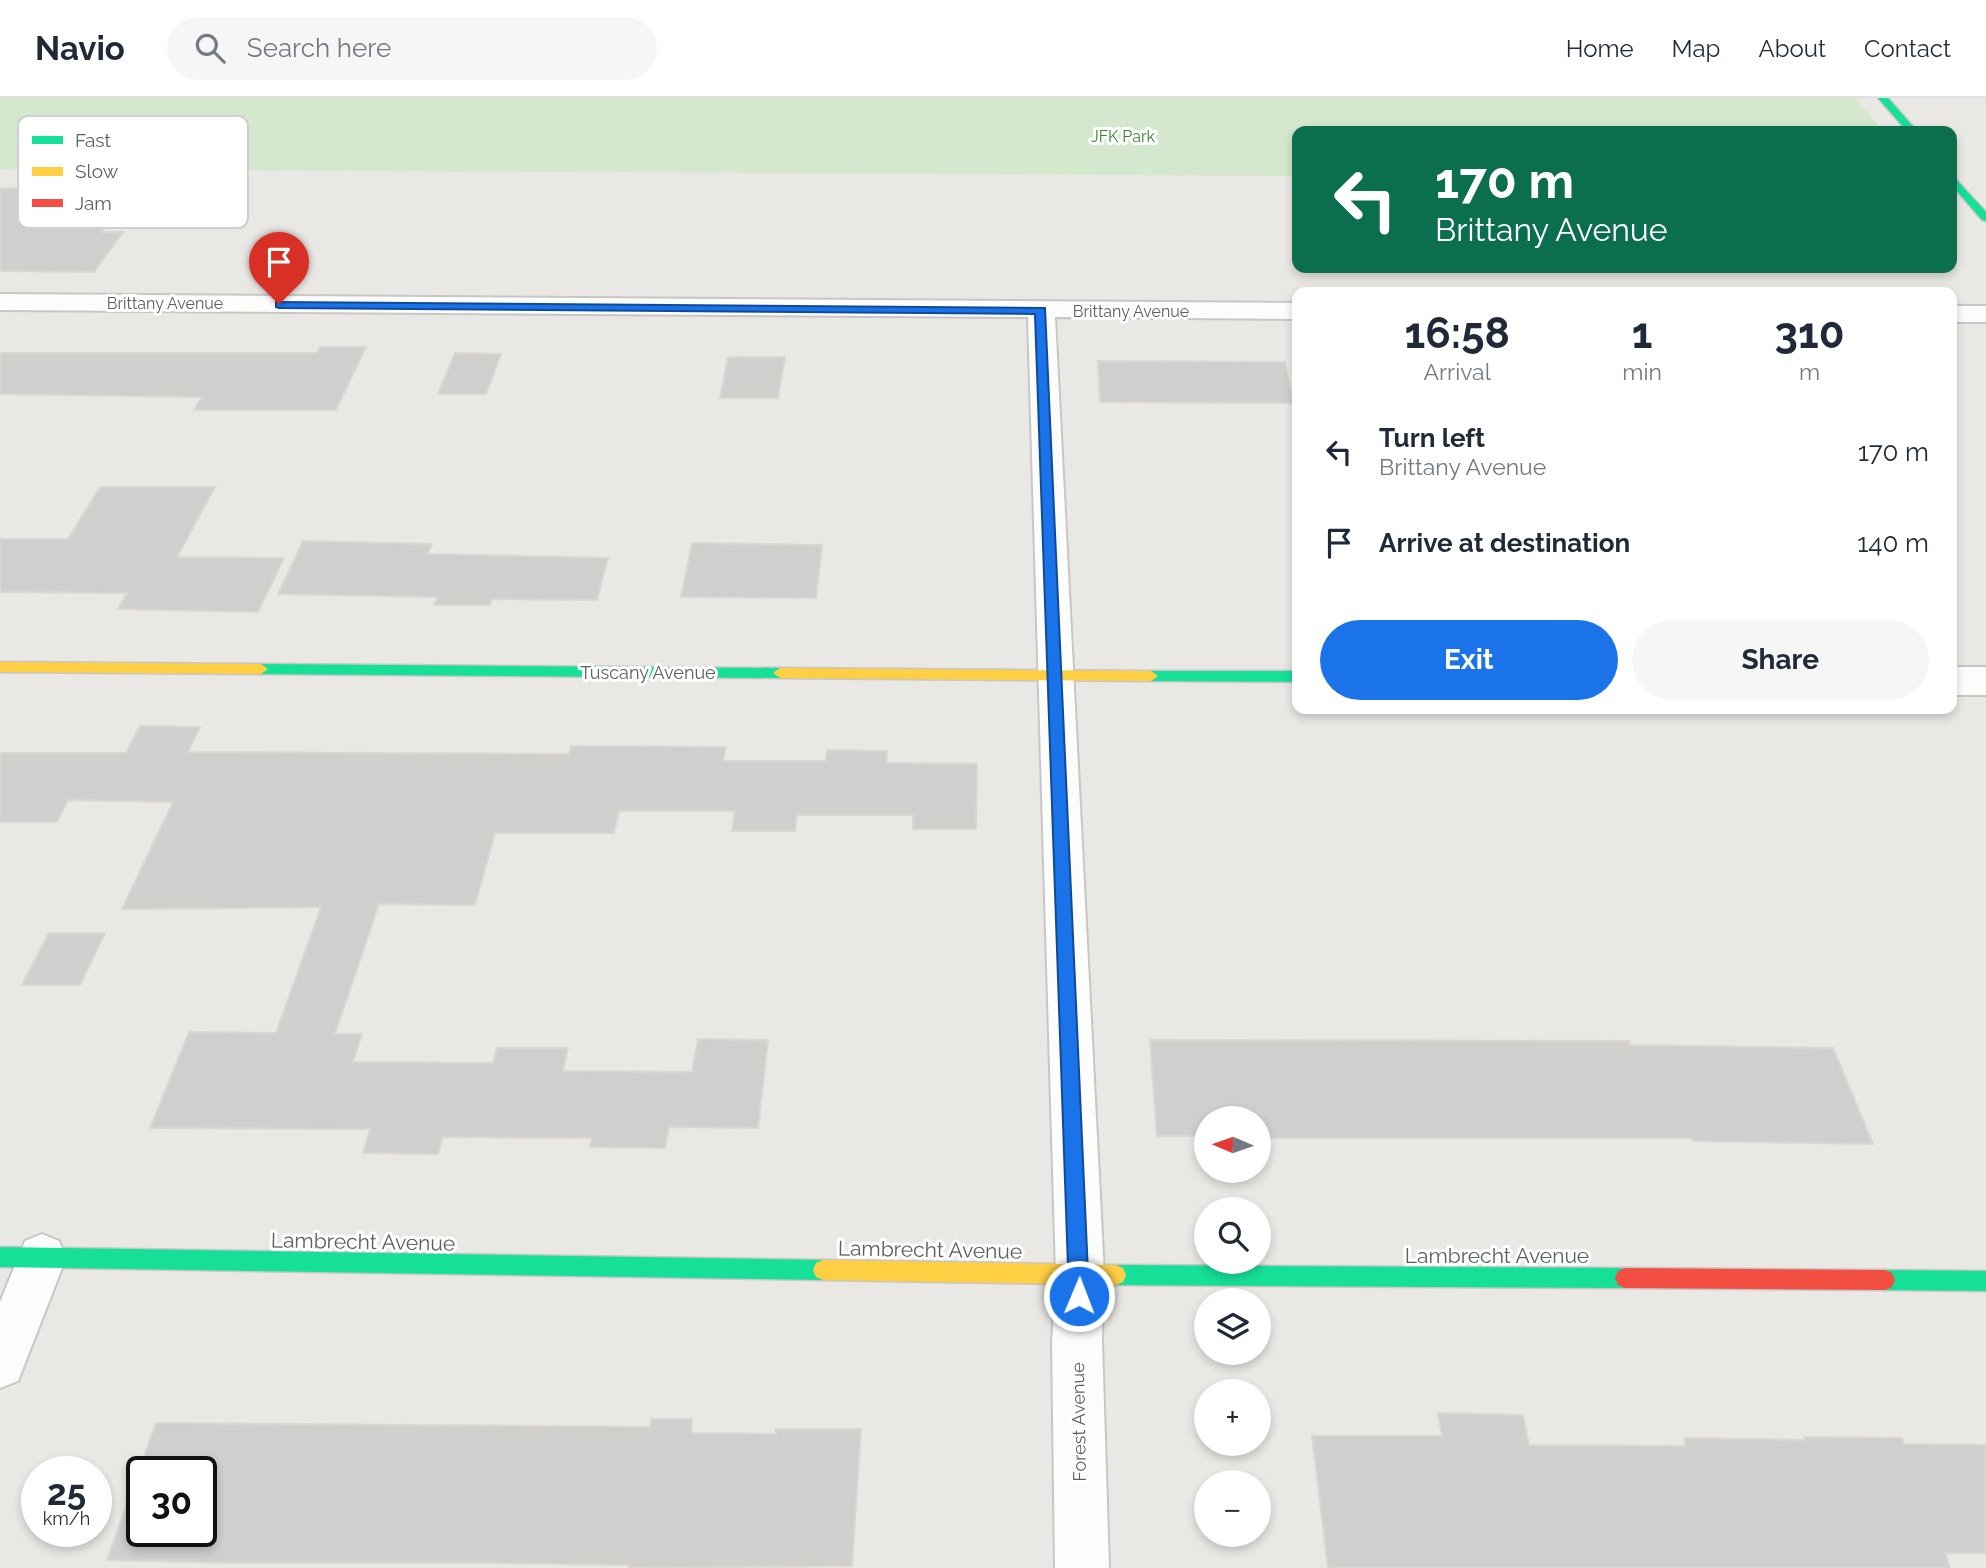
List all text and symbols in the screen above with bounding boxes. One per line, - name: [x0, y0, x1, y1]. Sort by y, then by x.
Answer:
- search box: [167, 17, 657, 80]
- text: Navio: [35, 29, 125, 68]
- icon: search: [191, 29, 229, 67]
- text: Search here: [247, 33, 391, 63]
- text: Home: [1566, 34, 1634, 63]
- text: Map: [1672, 34, 1720, 63]
- text: About: [1758, 34, 1826, 63]
- text: Contact: [1864, 34, 1951, 63]
- legend: [18, 116, 248, 228]
- park label: JFK Park: [1091, 127, 1156, 146]
- text: Fast: [75, 129, 111, 151]
- text: 170 m: [1435, 152, 1574, 209]
- icon: left: [1320, 154, 1411, 245]
- text: Slow: [75, 160, 119, 182]
- text: Jam: [75, 192, 112, 214]
- text: Brittany Avenue: [1435, 211, 1668, 248]
- pin: [249, 232, 309, 304]
- icon: arrive: [260, 243, 298, 281]
- street label: Brittany Avenue: [107, 294, 223, 313]
- street label: Brittany Avenue: [1073, 302, 1189, 321]
- text: 16:58: [1405, 309, 1510, 358]
- text: 1: [1632, 309, 1653, 358]
- text: 310: [1774, 309, 1844, 358]
- text: Arrival: [1423, 358, 1491, 385]
- text: min: [1622, 358, 1662, 385]
- text: m: [1799, 358, 1820, 385]
- text: Turn left: [1379, 423, 1485, 453]
- icon: left: [1320, 433, 1358, 471]
- text: 170 m: [1858, 437, 1929, 467]
- text: Brittany Avenue: [1379, 453, 1546, 480]
- icon: arrive: [1320, 524, 1358, 562]
- text: Arrive at destination: [1379, 528, 1630, 558]
- text: 140 m: [1857, 528, 1929, 558]
- button: Exit: [1320, 620, 1618, 700]
- button: Share: [1632, 620, 1929, 700]
- street label: Tuscany Avenue: [580, 662, 716, 683]
- north arrow: [1194, 1106, 1270, 1183]
- map controls: [1194, 1106, 1271, 1547]
- button: search: [1194, 1197, 1271, 1274]
- street label: Lambrecht Avenue: [271, 1227, 455, 1256]
- street label: Lambrecht Avenue: [838, 1235, 1022, 1264]
- street label: Lambrecht Avenue: [1405, 1243, 1589, 1268]
- position arrow: [1042, 1259, 1116, 1333]
- button: layers: [1194, 1288, 1271, 1365]
- street label: Forest Avenue: [1067, 1362, 1090, 1482]
- button: +: [1194, 1379, 1271, 1456]
- speed limit sign: 30: [126, 1456, 217, 1547]
- button: −: [1194, 1470, 1271, 1547]
- text: 25: [47, 1472, 86, 1513]
- text: km/h: [43, 1508, 90, 1529]

